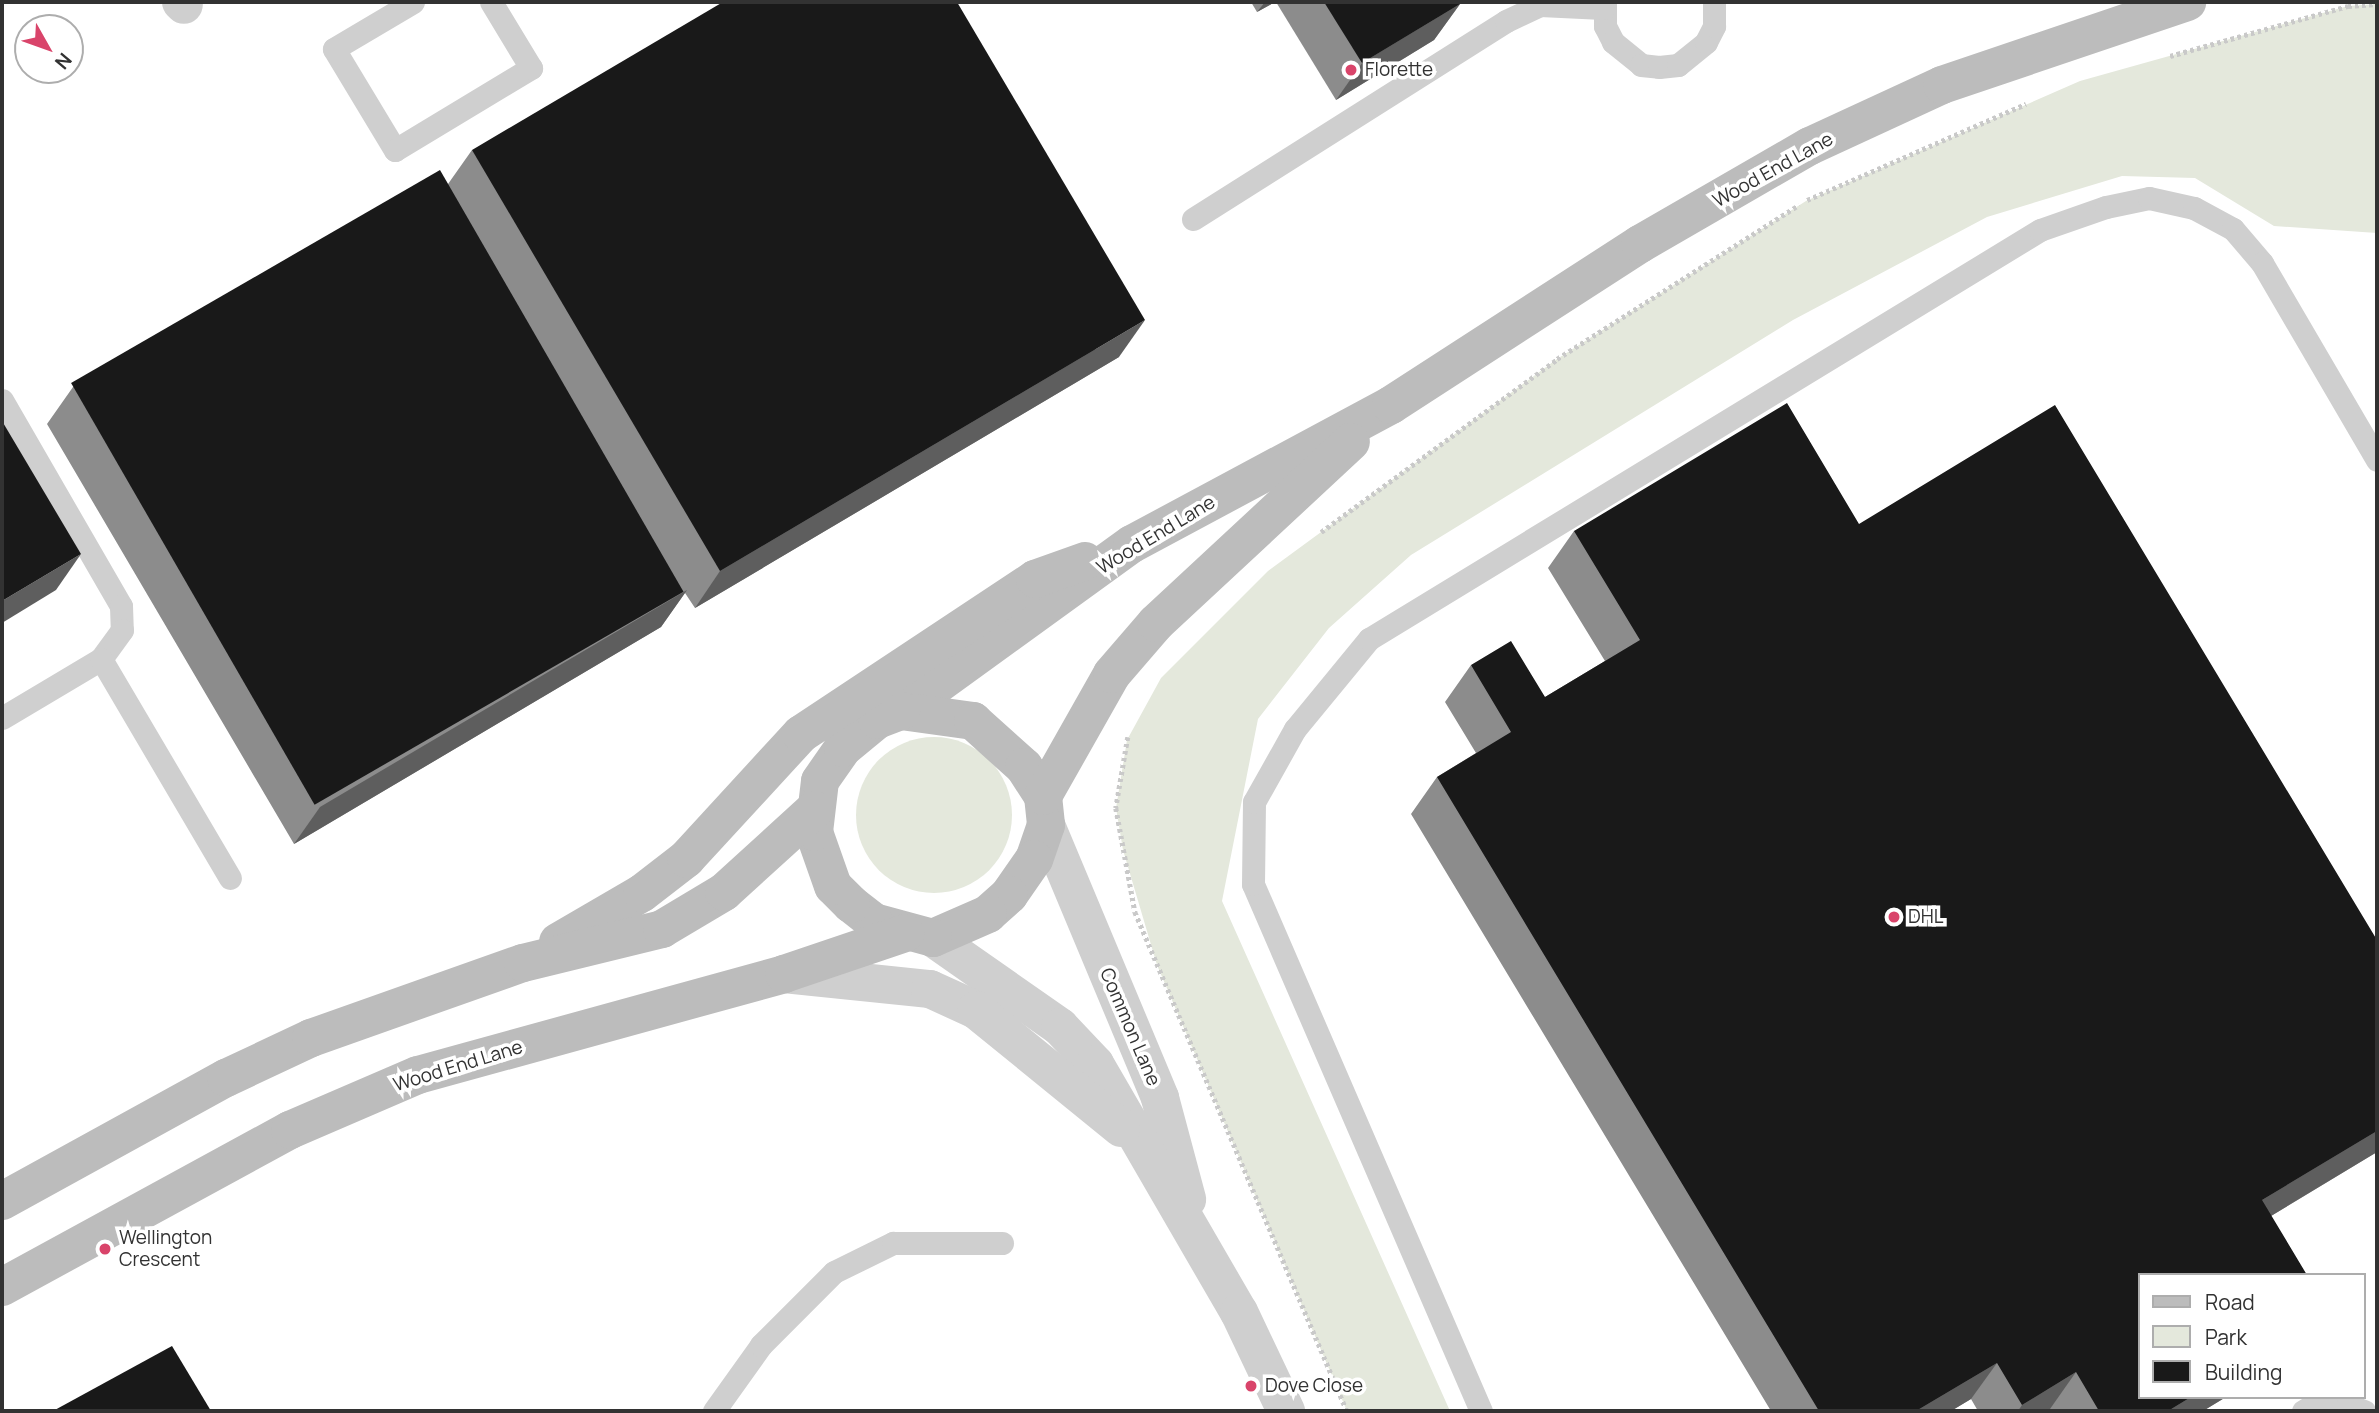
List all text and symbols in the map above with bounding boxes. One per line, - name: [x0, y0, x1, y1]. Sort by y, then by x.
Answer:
- north arrow: [14, 14, 84, 84]
- text: N: [49, 48, 78, 75]
- place label: Florette: [1365, 59, 1433, 81]
- marker: Florette: [1343, 62, 1359, 78]
- street label: Wood End Lane: [1709, 128, 1837, 212]
- street label: Wood End Lane: [1093, 491, 1219, 579]
- place label: DHL: [1908, 906, 1943, 928]
- marker: DHL: [1886, 909, 1902, 925]
- street label: Common Lane: [1095, 965, 1165, 1089]
- street label: Wood End Lane: [391, 1036, 525, 1096]
- place label: Wellington Crescent: [119, 1227, 212, 1271]
- marker: Wellington Crescent: [97, 1241, 113, 1257]
- legend: [2138, 1273, 2365, 1399]
- text: Road: [2205, 1288, 2255, 1316]
- text: Park: [2205, 1323, 2247, 1351]
- text: Building: [2205, 1358, 2282, 1386]
- place label: Dove Close: [1265, 1375, 1363, 1397]
- marker: Dove Close: [1243, 1378, 1259, 1394]

